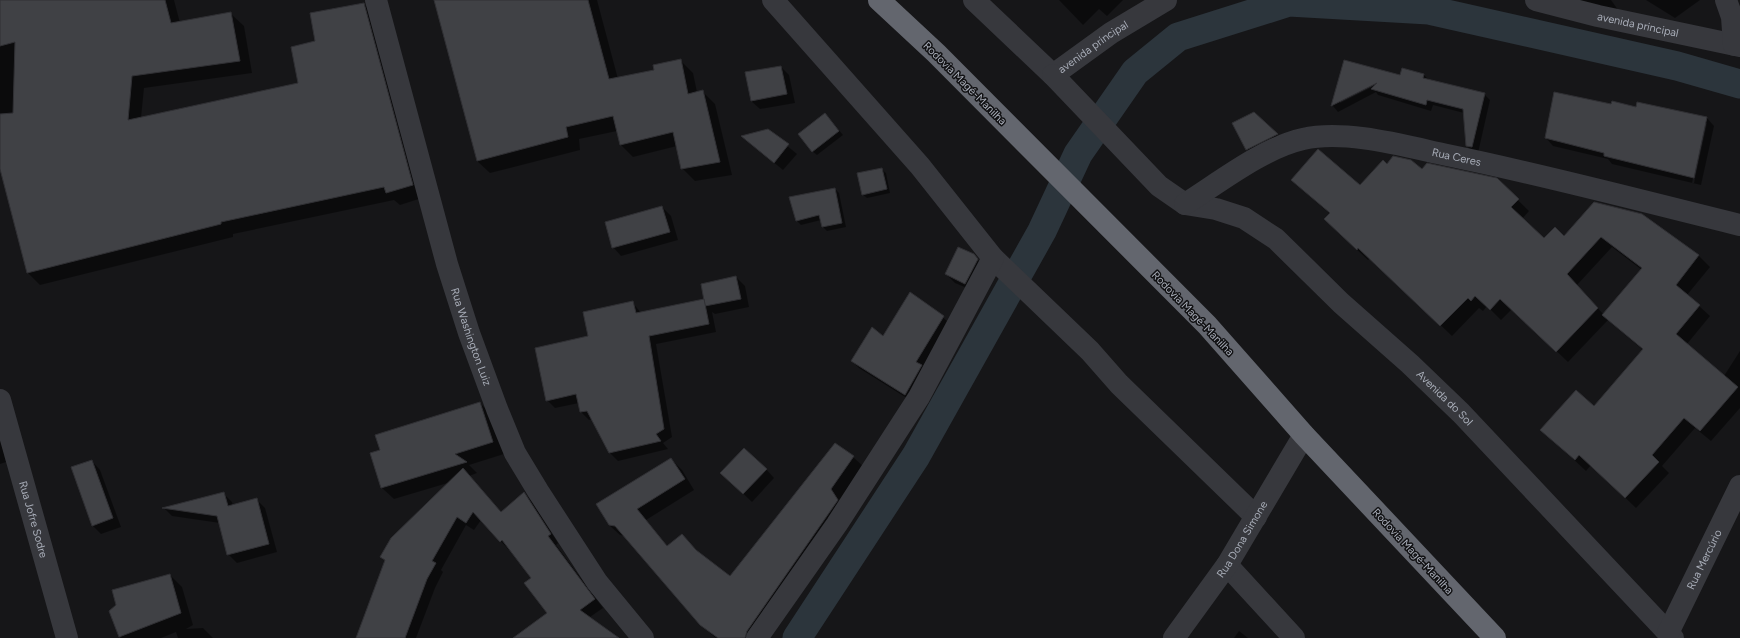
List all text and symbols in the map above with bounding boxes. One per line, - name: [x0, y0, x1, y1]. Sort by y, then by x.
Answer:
- street label: avenida principal: [1596, 10, 1680, 40]
- street label: avenida principal: [1056, 18, 1131, 76]
- street label: Rodovia Magé-Manilha: [920, 39, 1009, 128]
- street label: Rua Ceres: [1430, 146, 1482, 169]
- street label: Rodovia Magé-Manilha: [1149, 268, 1236, 358]
- street label: Rua Washington Luiz: [448, 286, 494, 388]
- street label: Avenida do Sol: [1414, 368, 1475, 428]
- street label: Rua Jofre Sodre: [16, 480, 50, 559]
- street label: Rua Dona Simone: [1214, 499, 1270, 580]
- street label: Rodovia Magé-Manilha: [1370, 506, 1456, 597]
- street label: Rua Mercúrio: [1684, 527, 1725, 592]

